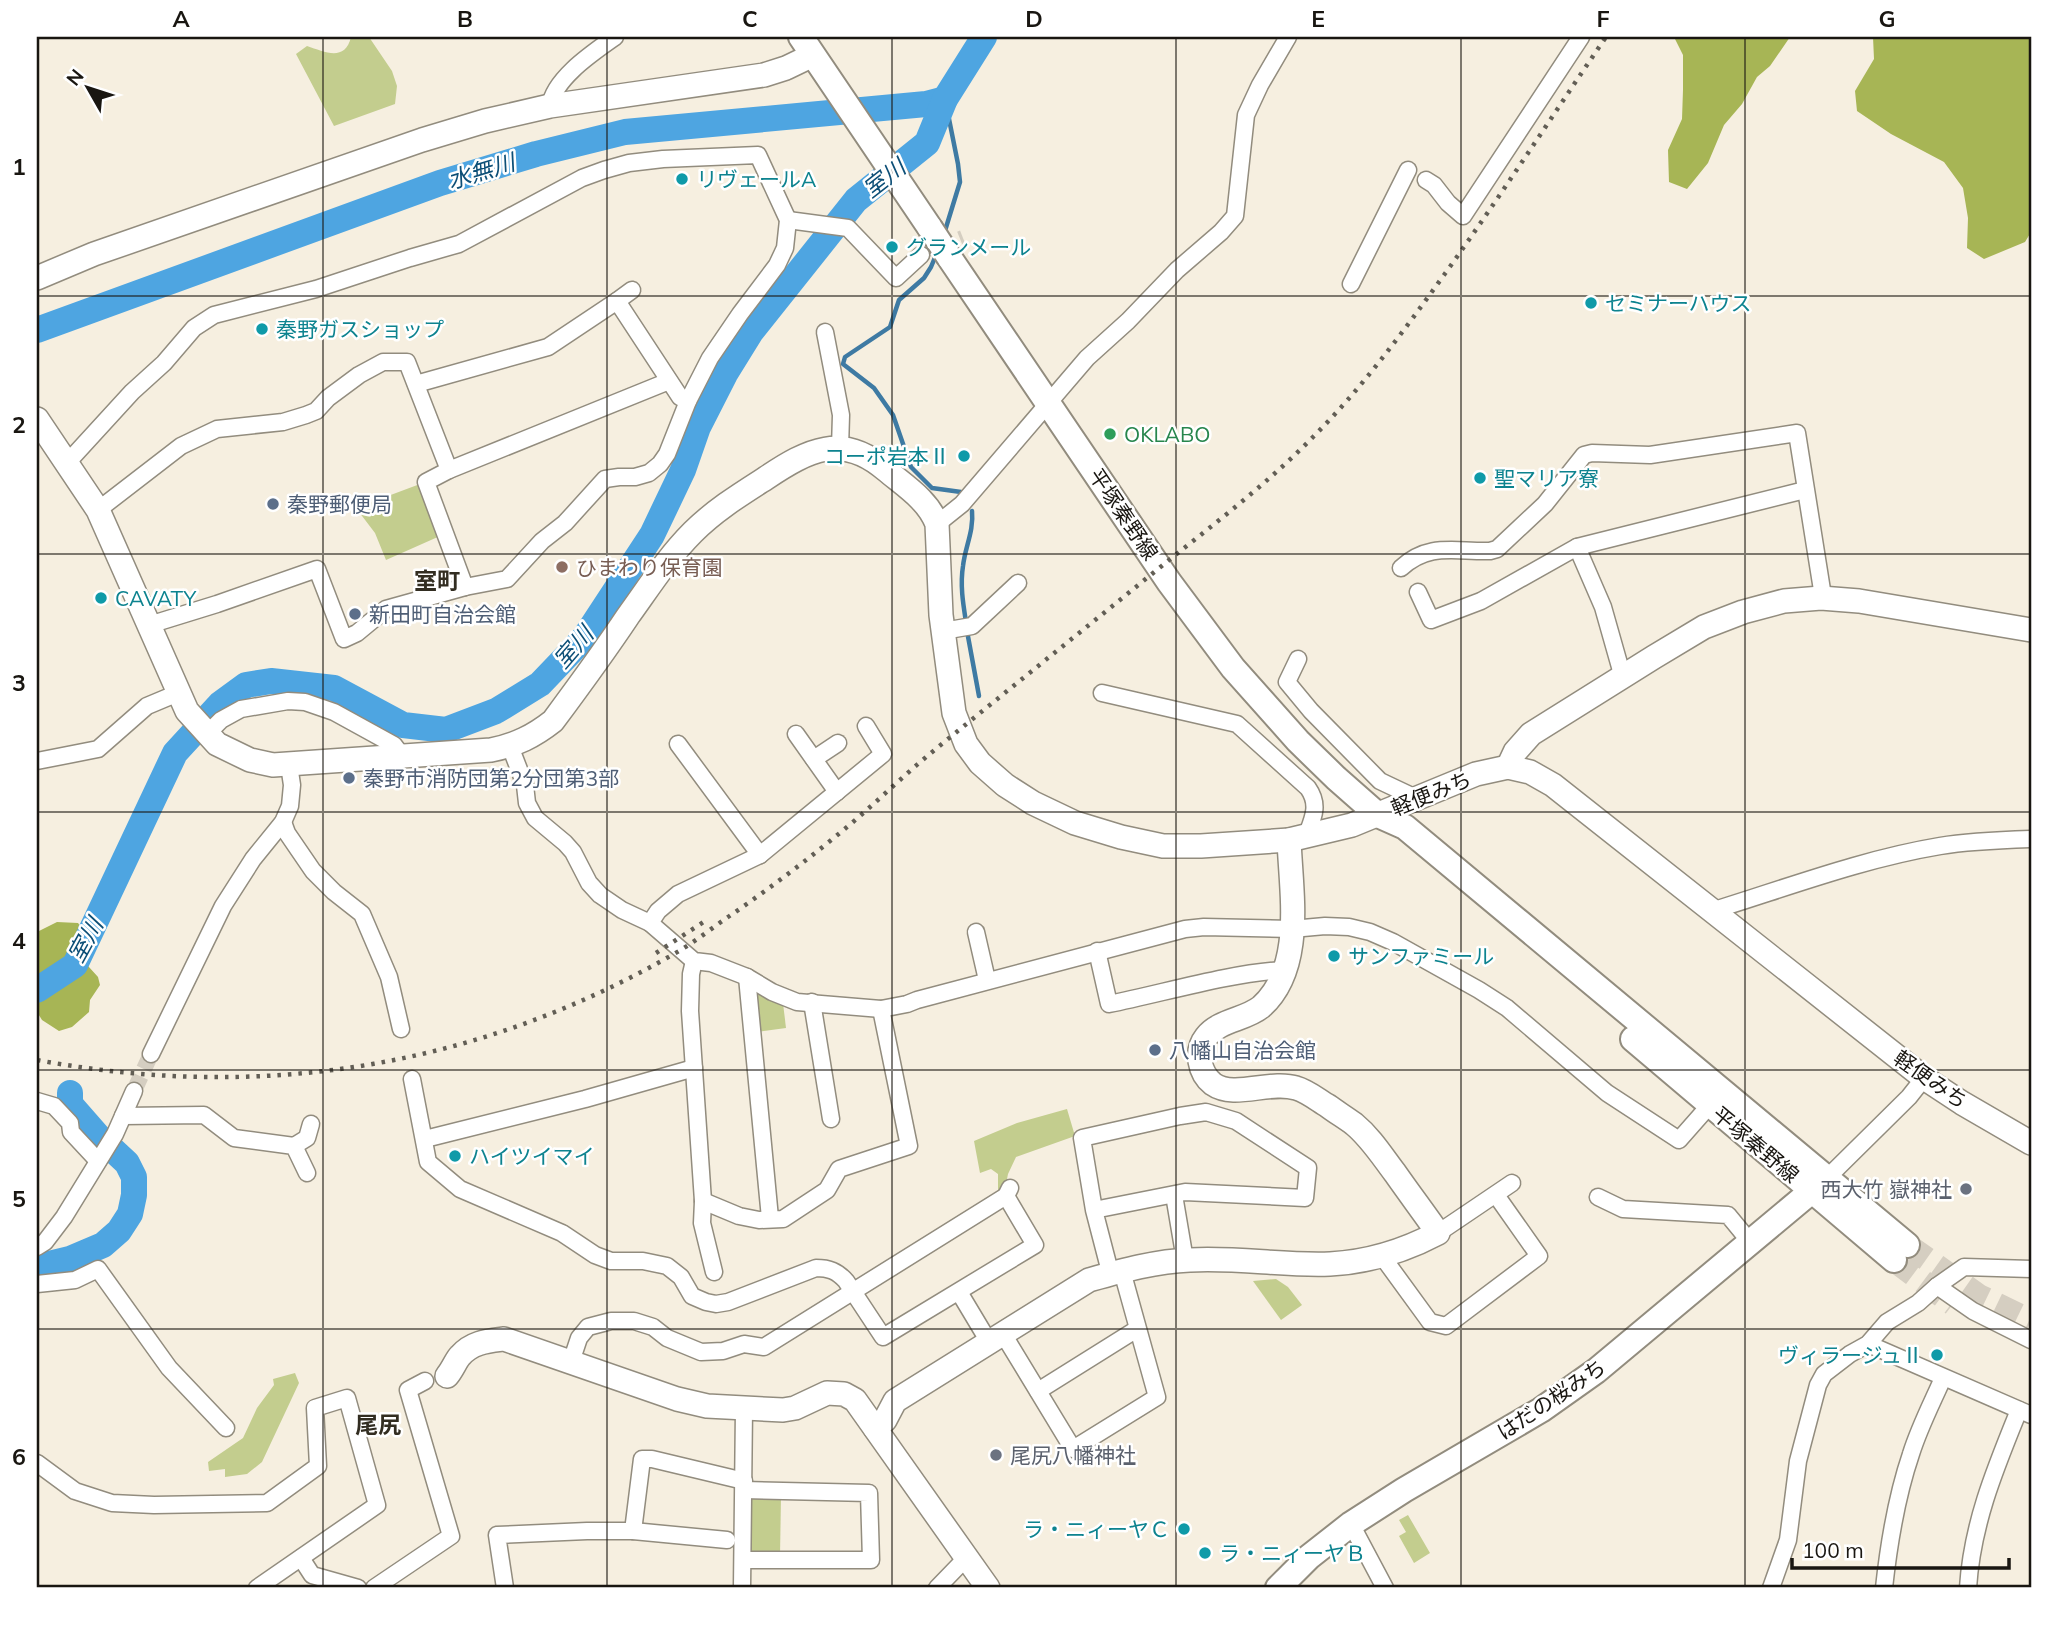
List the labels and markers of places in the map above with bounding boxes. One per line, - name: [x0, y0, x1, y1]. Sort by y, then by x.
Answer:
- place label: リヴェールA: [696, 166, 817, 192]
- marker: リヴェールA: [674, 171, 690, 187]
- place label: グランメール: [906, 234, 1031, 260]
- marker: グランメール: [884, 239, 900, 255]
- place label: セミナーハウス: [1605, 290, 1752, 316]
- marker: セミナーハウス: [1583, 295, 1599, 311]
- place label: 秦野ガスショップ: [276, 316, 444, 342]
- marker: 秦野ガスショップ: [254, 321, 270, 337]
- place label: OKLABO: [1124, 421, 1210, 447]
- marker: OKLABO: [1102, 426, 1118, 442]
- place label: コーポ岩本Ⅱ: [824, 443, 950, 469]
- marker: コーポ岩本Ⅱ: [956, 448, 972, 464]
- place label: 聖マリア寮: [1494, 465, 1599, 491]
- marker: 聖マリア寮: [1472, 470, 1488, 486]
- place label: 秦野郵便局: [287, 491, 392, 517]
- marker: 秦野郵便局: [265, 496, 281, 512]
- place label: ひまわり保育園: [576, 554, 723, 580]
- marker: ひまわり保育園: [554, 559, 570, 575]
- place label: CAVATY: [115, 585, 196, 611]
- marker: CAVATY: [93, 590, 109, 606]
- place label: 新田町自治会館: [369, 601, 516, 627]
- marker: 新田町自治会館: [347, 606, 363, 622]
- place label: 秦野市消防団第2分団第3部: [363, 765, 619, 791]
- marker: 秦野市消防団第2分団第3部: [341, 770, 357, 786]
- place label: サンファミール: [1348, 943, 1494, 969]
- marker: サンファミール: [1326, 948, 1342, 964]
- place label: 八幡山自治会館: [1169, 1037, 1316, 1063]
- marker: 八幡山自治会館: [1147, 1042, 1163, 1058]
- place label: ハイツイマイ: [469, 1143, 595, 1169]
- marker: ハイツイマイ: [447, 1148, 463, 1164]
- place label: 西大竹 嶽神社: [1821, 1176, 1952, 1202]
- marker: 西大竹 嶽神社: [1958, 1181, 1974, 1197]
- place label: ヴィラージュⅡ: [1778, 1342, 1923, 1368]
- marker: ヴィラージュⅡ: [1929, 1347, 1945, 1363]
- place label: 尾尻八幡神社: [1010, 1442, 1136, 1468]
- marker: 尾尻八幡神社: [988, 1447, 1004, 1463]
- place label: ラ・ニィーヤＣ: [1023, 1516, 1170, 1542]
- marker: ラ・ニィーヤＣ: [1176, 1521, 1192, 1537]
- place label: ラ・ニィーヤＢ: [1219, 1540, 1366, 1566]
- marker: ラ・ニィーヤＢ: [1197, 1545, 1213, 1561]

